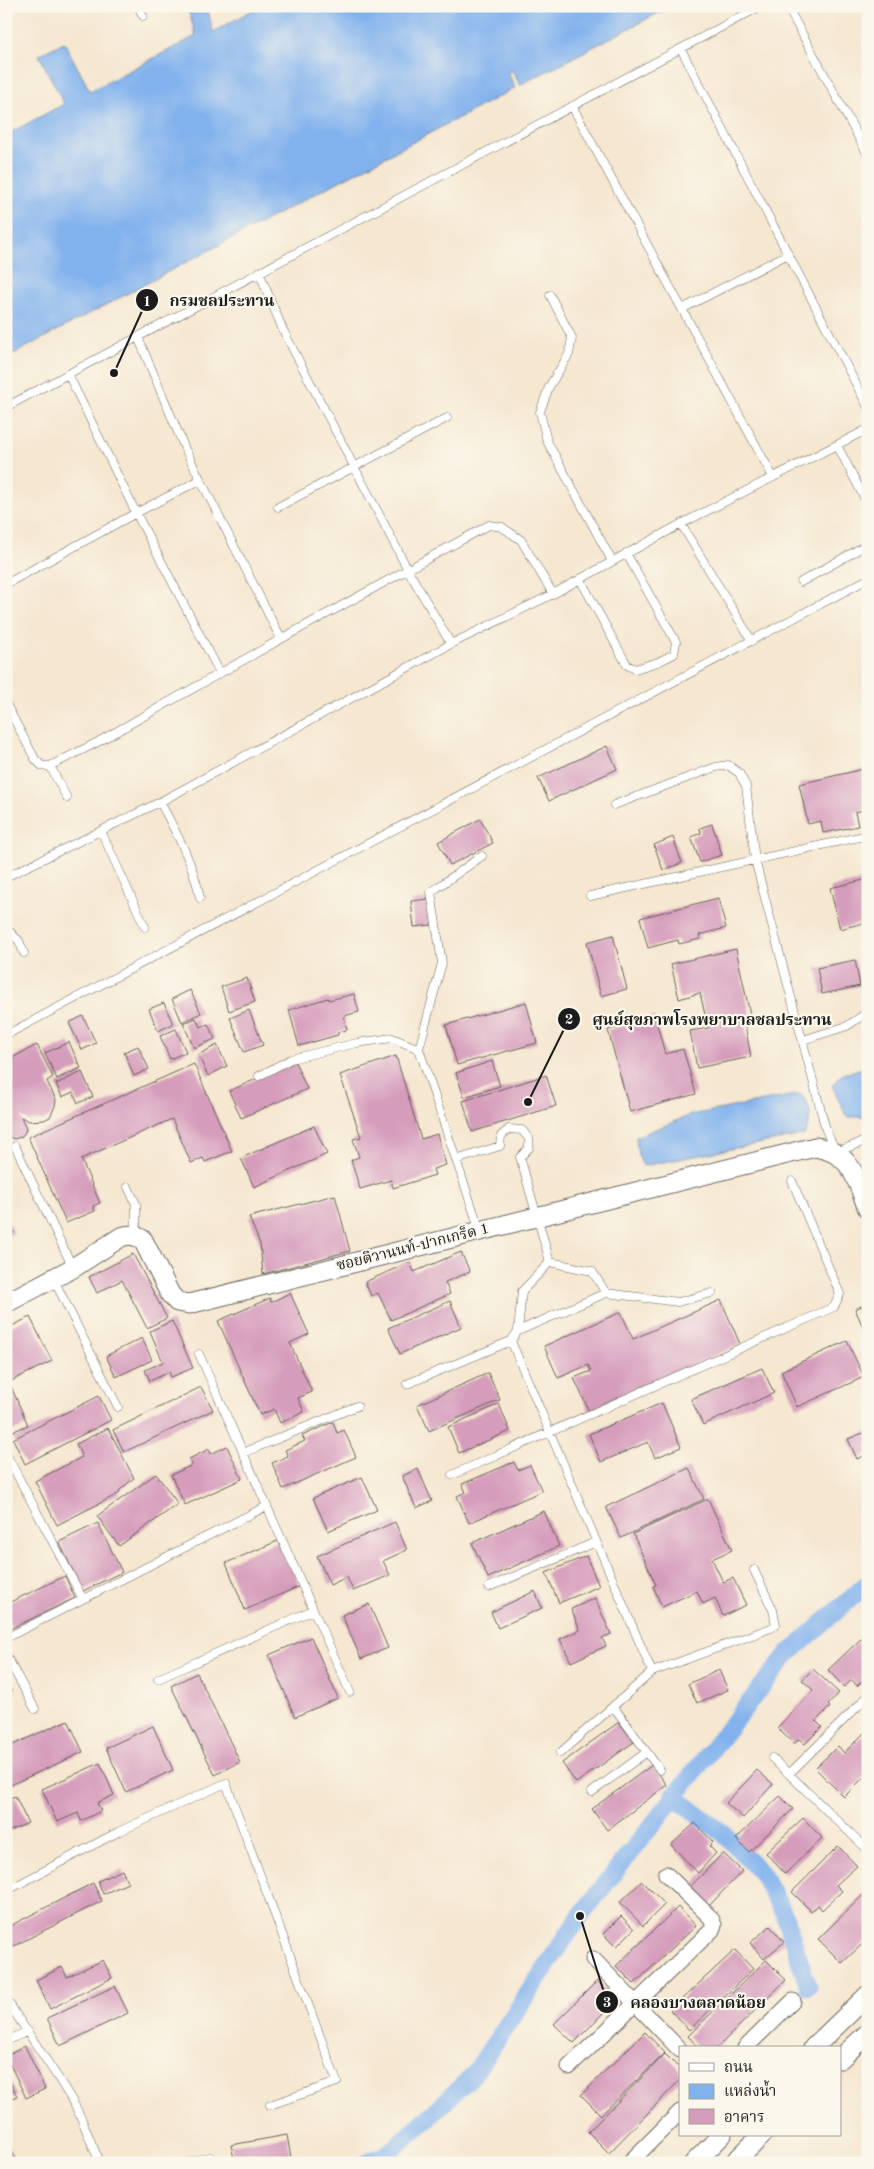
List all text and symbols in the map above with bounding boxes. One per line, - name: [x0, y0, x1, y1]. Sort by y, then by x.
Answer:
- callout: กรมชลประทาน: [134, 285, 284, 316]
- text: กรมชลประทาน: [169, 294, 275, 310]
- text: 1: [143, 295, 151, 310]
- callout: ศูนย์สุขภาพโรงพยาบาลชลประทาน: [557, 1004, 841, 1035]
- text: ศูนย์สุขภาพโรงพยาบาลชลประทาน: [592, 1009, 832, 1031]
- text: 2: [565, 1013, 573, 1028]
- street label: ซอยติวานนท์-ปากเกร็ด 1: [334, 1218, 491, 1274]
- callout: คลองบางตลาดน้อย: [595, 1987, 776, 2018]
- text: คลองบางตลาดน้อย: [630, 1994, 766, 2012]
- text: 3: [603, 1996, 611, 2011]
- legend: [679, 2046, 842, 2136]
- text: ถนน: [724, 2061, 753, 2076]
- text: แหล่งน้ำ: [724, 2080, 776, 2100]
- text: อาคาร: [724, 2111, 764, 2126]

